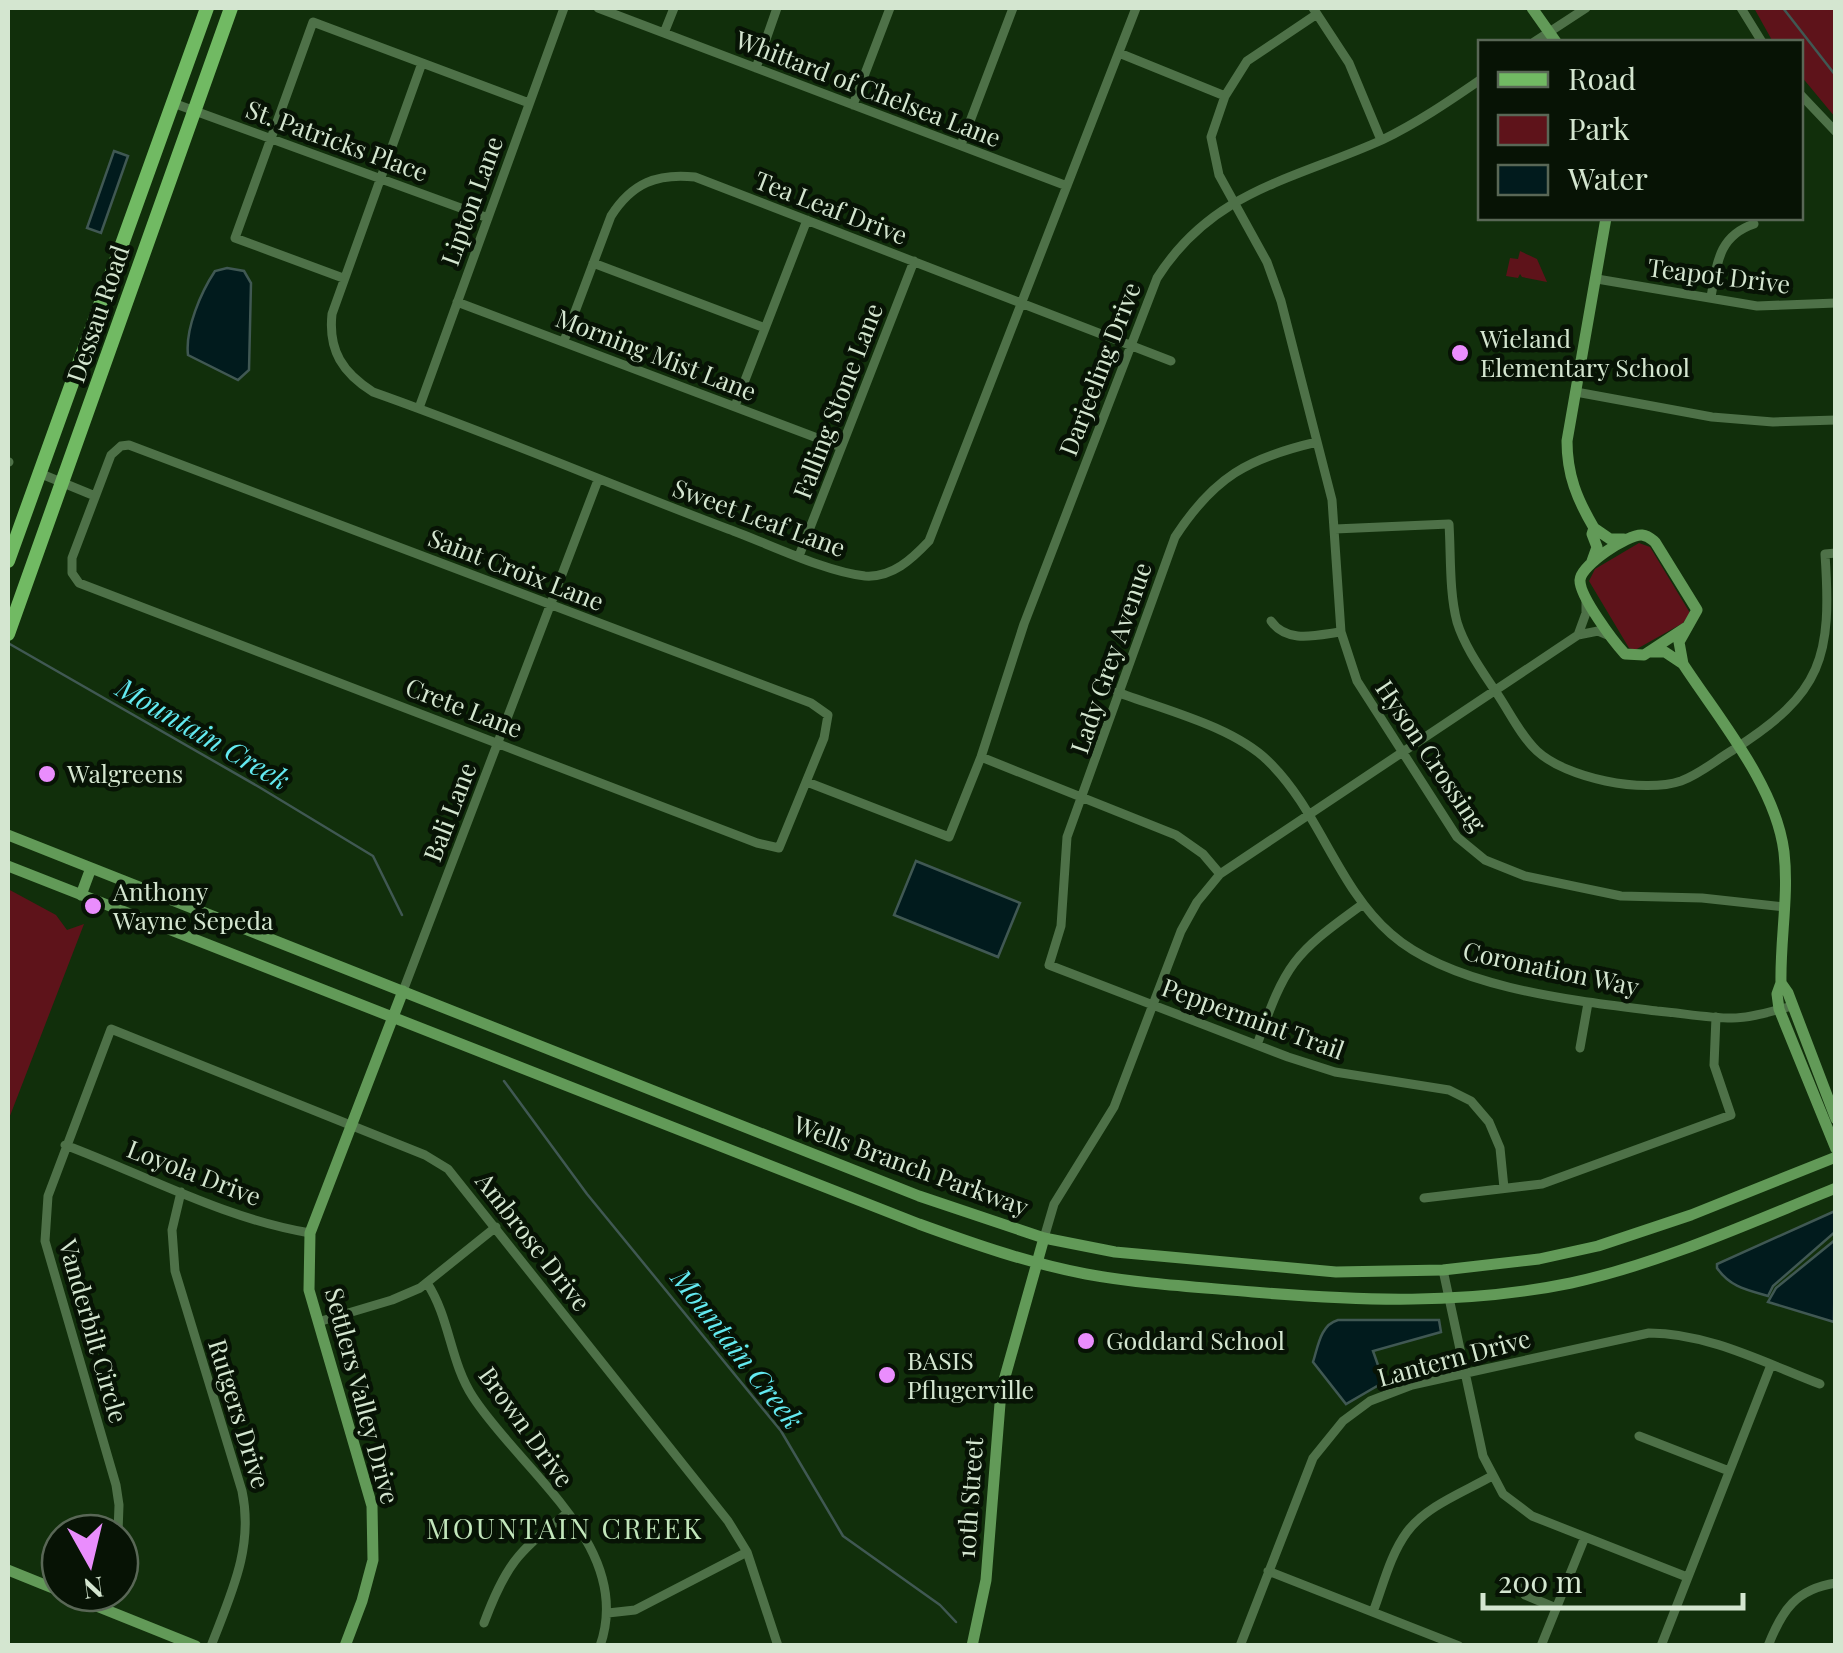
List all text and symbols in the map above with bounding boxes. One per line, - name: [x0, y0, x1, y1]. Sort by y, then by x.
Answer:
- street label: Whittard of Chelsea Lane: [730, 21, 1006, 154]
- legend: [1478, 40, 1803, 220]
- text: Road: [1568, 58, 1636, 98]
- street label: St. Patricks Place: [242, 91, 433, 188]
- text: Park: [1568, 108, 1630, 148]
- street label: Lipton Lane: [432, 131, 509, 270]
- text: Water: [1567, 158, 1648, 198]
- street label: Tea Leaf Drive: [750, 162, 913, 251]
- street label: Dessau Road: [58, 240, 135, 387]
- street label: Teapot Drive: [1646, 249, 1792, 300]
- street label: Darjeeling Drive: [1050, 277, 1147, 460]
- street label: Falling Stone Lane: [784, 298, 889, 503]
- street label: Morning Mist Lane: [552, 300, 761, 407]
- place label: Wieland Elementary School: [1479, 321, 1690, 383]
- marker: Wieland Elementary School: [1449, 342, 1471, 364]
- street label: Sweet Leaf Lane: [669, 470, 850, 563]
- street label: Saint Croix Lane: [424, 520, 609, 617]
- street label: Lady Grey Avenue: [1061, 557, 1158, 758]
- water label: Mountain Creek: [110, 668, 297, 797]
- street label: Crete Lane: [401, 669, 528, 744]
- street label: Hyson Crossing: [1369, 673, 1496, 838]
- place label: Walgreens: [66, 756, 183, 789]
- street label: Bali Lane: [415, 757, 483, 866]
- marker: Walgreens: [36, 763, 58, 785]
- place label: Anthony Wayne Sepeda: [112, 874, 274, 936]
- marker: Anthony Wayne Sepeda: [82, 895, 104, 917]
- street label: Coronation Way: [1460, 933, 1643, 1002]
- street label: Peppermint Trail: [1158, 969, 1349, 1066]
- street label: Wells Branch Parkway: [789, 1106, 1034, 1223]
- street label: Loyola Drive: [123, 1131, 266, 1212]
- street label: Ambrose Drive: [469, 1164, 599, 1317]
- street label: Vanderbilt Circle: [52, 1234, 136, 1426]
- water label: Mountain Creek: [663, 1260, 812, 1436]
- street label: Settlers Valley Drive: [319, 1284, 408, 1507]
- street label: Lantern Drive: [1374, 1320, 1534, 1393]
- place label: Goddard School: [1106, 1323, 1285, 1356]
- marker: Goddard School: [1075, 1330, 1097, 1352]
- street label: Rutgers Drive: [202, 1335, 279, 1492]
- place label: BASIS Pflugerville: [907, 1343, 1034, 1405]
- street label: Brown Drive: [472, 1359, 582, 1493]
- marker: BASIS Pflugerville: [876, 1364, 898, 1386]
- street label: 10th Street: [948, 1435, 989, 1559]
- district label: MOUNTAIN CREEK: [426, 1509, 704, 1546]
- north arrow: [40, 1513, 140, 1613]
- scale bar: [1483, 1548, 1743, 1610]
- text: 200 m: [1498, 1561, 1583, 1601]
- text: N: [81, 1570, 106, 1609]

